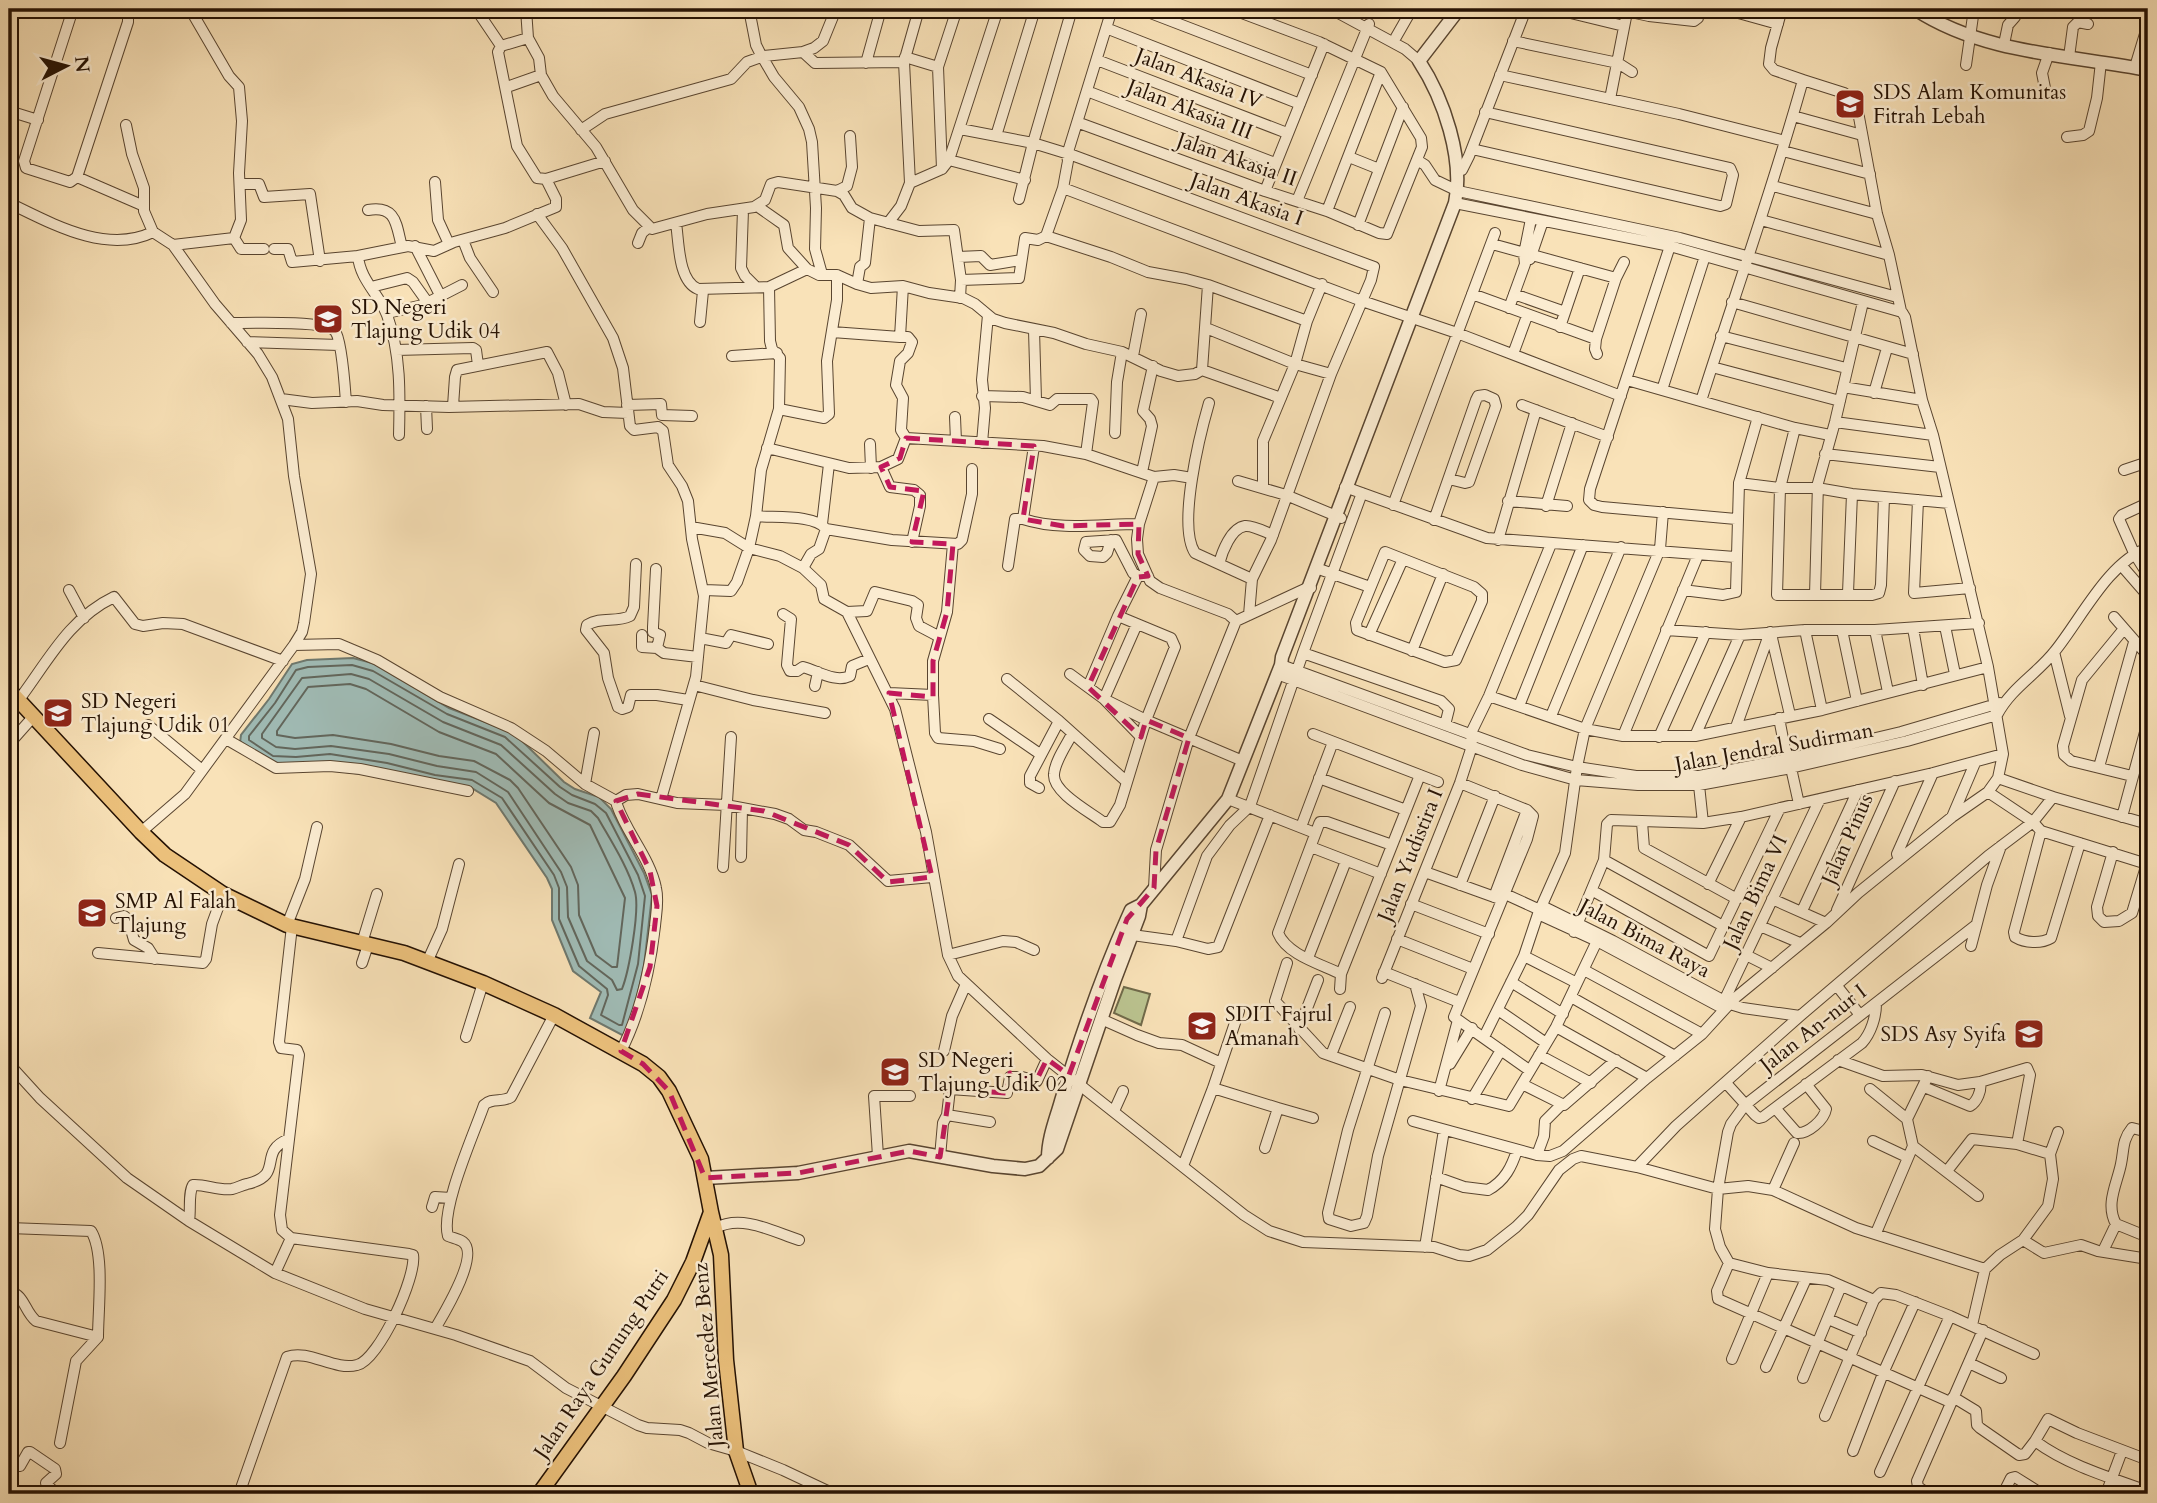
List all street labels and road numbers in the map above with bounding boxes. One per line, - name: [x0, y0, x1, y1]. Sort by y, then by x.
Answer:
- street label: Jalan Akasia IV: [1128, 40, 1267, 116]
- street label: Jalan Akasia III: [1120, 71, 1257, 147]
- street label: Jalan Akasia II: [1170, 124, 1301, 194]
- street label: Jalan Akasia I: [1183, 165, 1307, 233]
- street label: Jalan Jendral Sudirman: [1670, 716, 1876, 780]
- street label: Jalan Yudistira I: [1369, 784, 1450, 929]
- street label: Jalan Pinus: [1813, 789, 1880, 892]
- street label: Jalan Bima VI: [1715, 830, 1795, 957]
- street label: Jalan Bima Raya: [1571, 890, 1715, 985]
- street label: Jalan An-nur I: [1751, 977, 1873, 1081]
- street label: Jalan Mercedez Benz: [686, 1261, 731, 1451]
- street label: Jalan Raya Gunung Putri: [525, 1264, 676, 1467]

